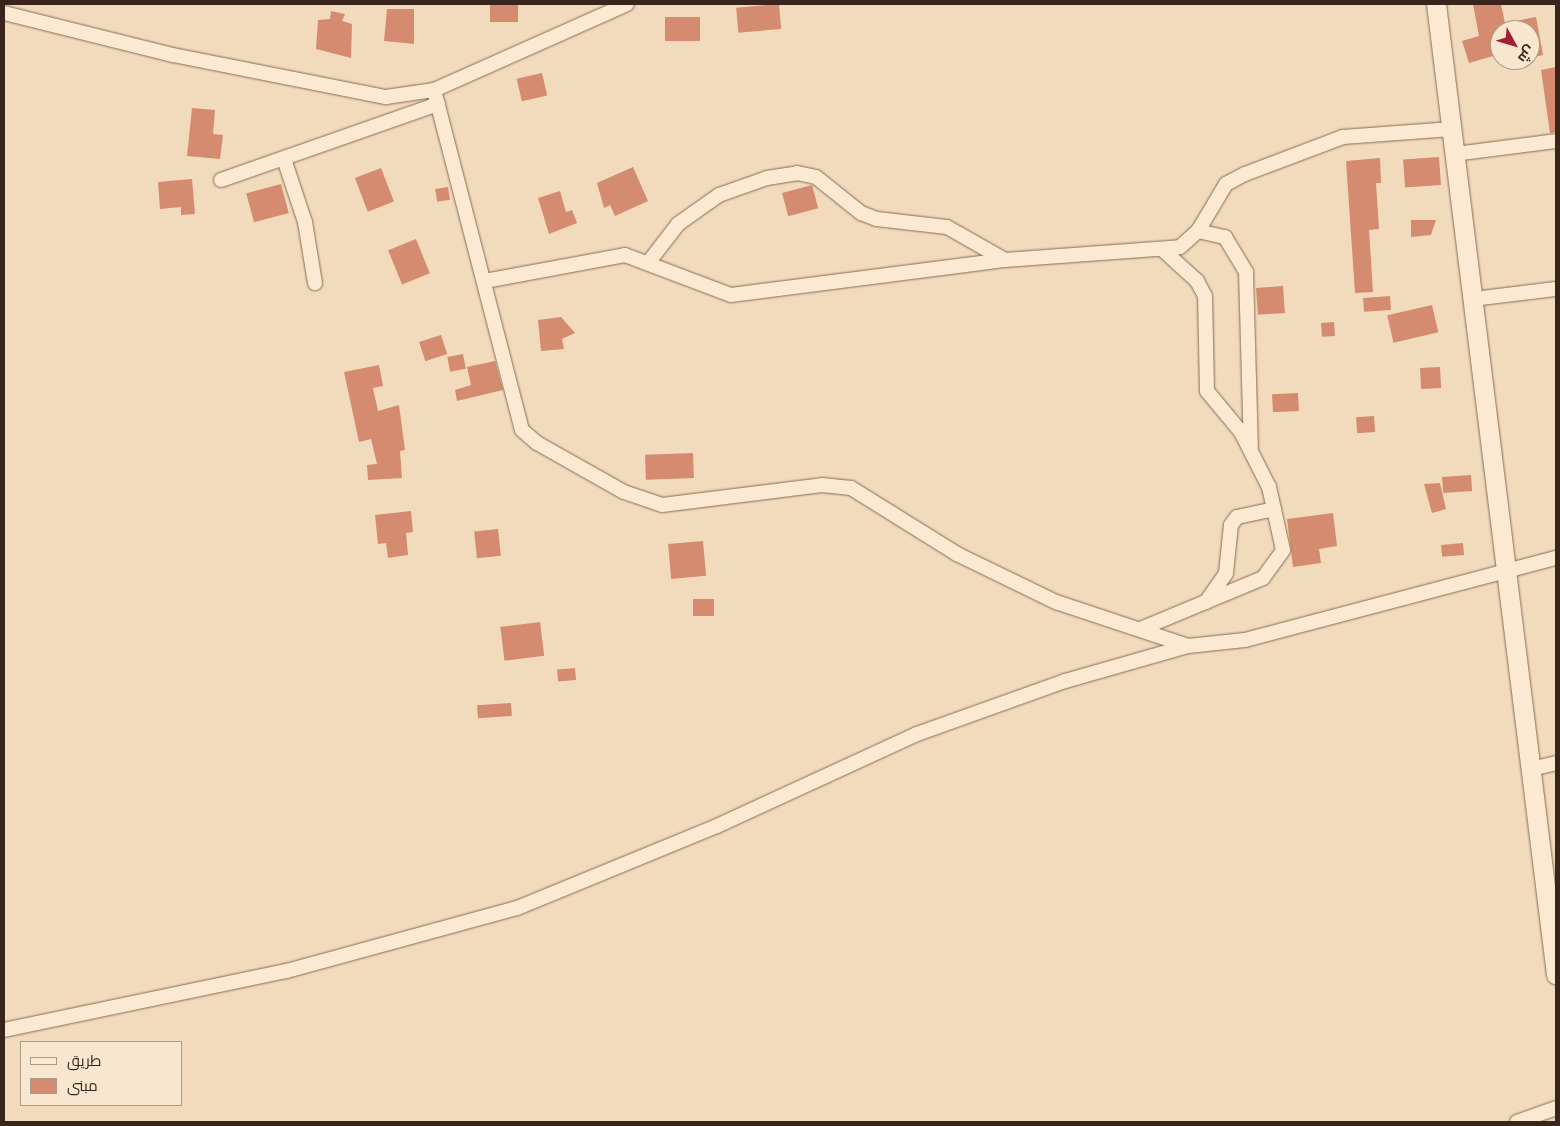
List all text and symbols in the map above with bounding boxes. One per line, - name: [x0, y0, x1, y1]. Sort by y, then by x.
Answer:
- north arrow: [1490, 20, 1540, 70]
- text: ش: [1514, 42, 1539, 66]
- legend: [20, 1041, 182, 1106]
- text: طريق: [67, 1052, 101, 1070]
- text: مبنى: [67, 1077, 98, 1095]

